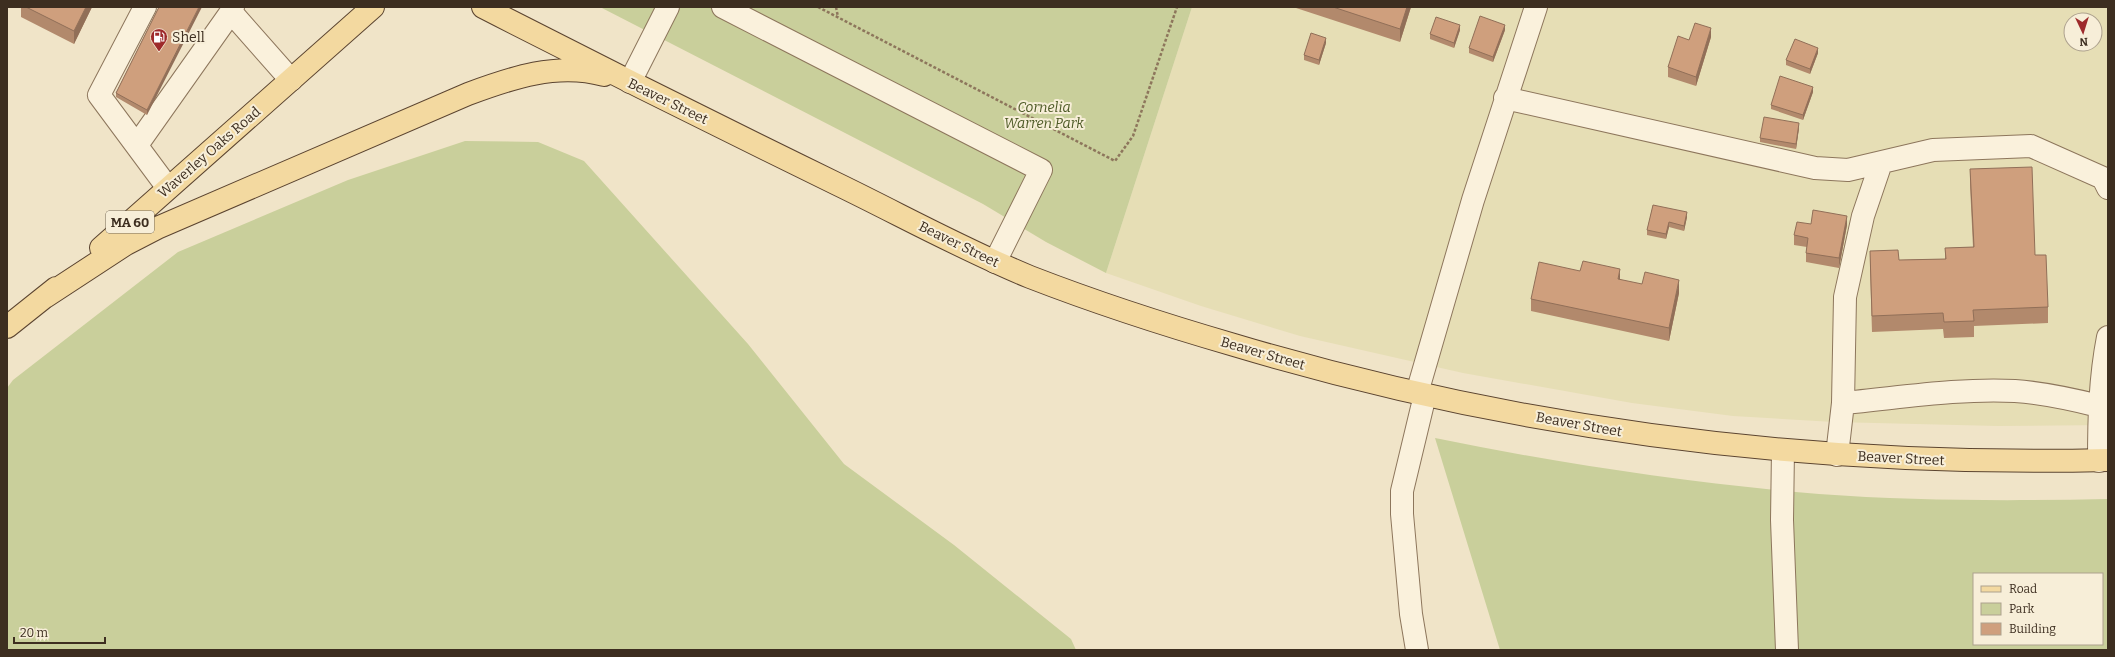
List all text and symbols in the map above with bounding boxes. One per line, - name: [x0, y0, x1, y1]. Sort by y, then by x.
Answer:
- north arrow: [2063, 12, 2103, 52]
- fuel station icon: Shell: [149, 27, 169, 52]
- place label: Shell: [172, 29, 205, 46]
- text: N: [2078, 35, 2088, 48]
- street label: Beaver Street: [625, 75, 711, 128]
- park label: Cornelia Warren Park: [1004, 99, 1084, 132]
- street label: Waverley Oaks Road: [155, 103, 264, 202]
- road number: MA 60: [106, 211, 154, 233]
- street label: Beaver Street: [916, 218, 1002, 271]
- street label: Beaver Street: [1219, 333, 1307, 374]
- street label: Beaver Street: [1535, 409, 1623, 440]
- street label: Beaver Street: [1857, 448, 1945, 469]
- legend: [1973, 573, 2103, 645]
- text: Road: [2009, 582, 2037, 596]
- text: Park: [2009, 602, 2035, 616]
- scale bar: [14, 619, 105, 645]
- text: Building: [2009, 622, 2056, 636]
- text: 20 m: [20, 626, 49, 640]

